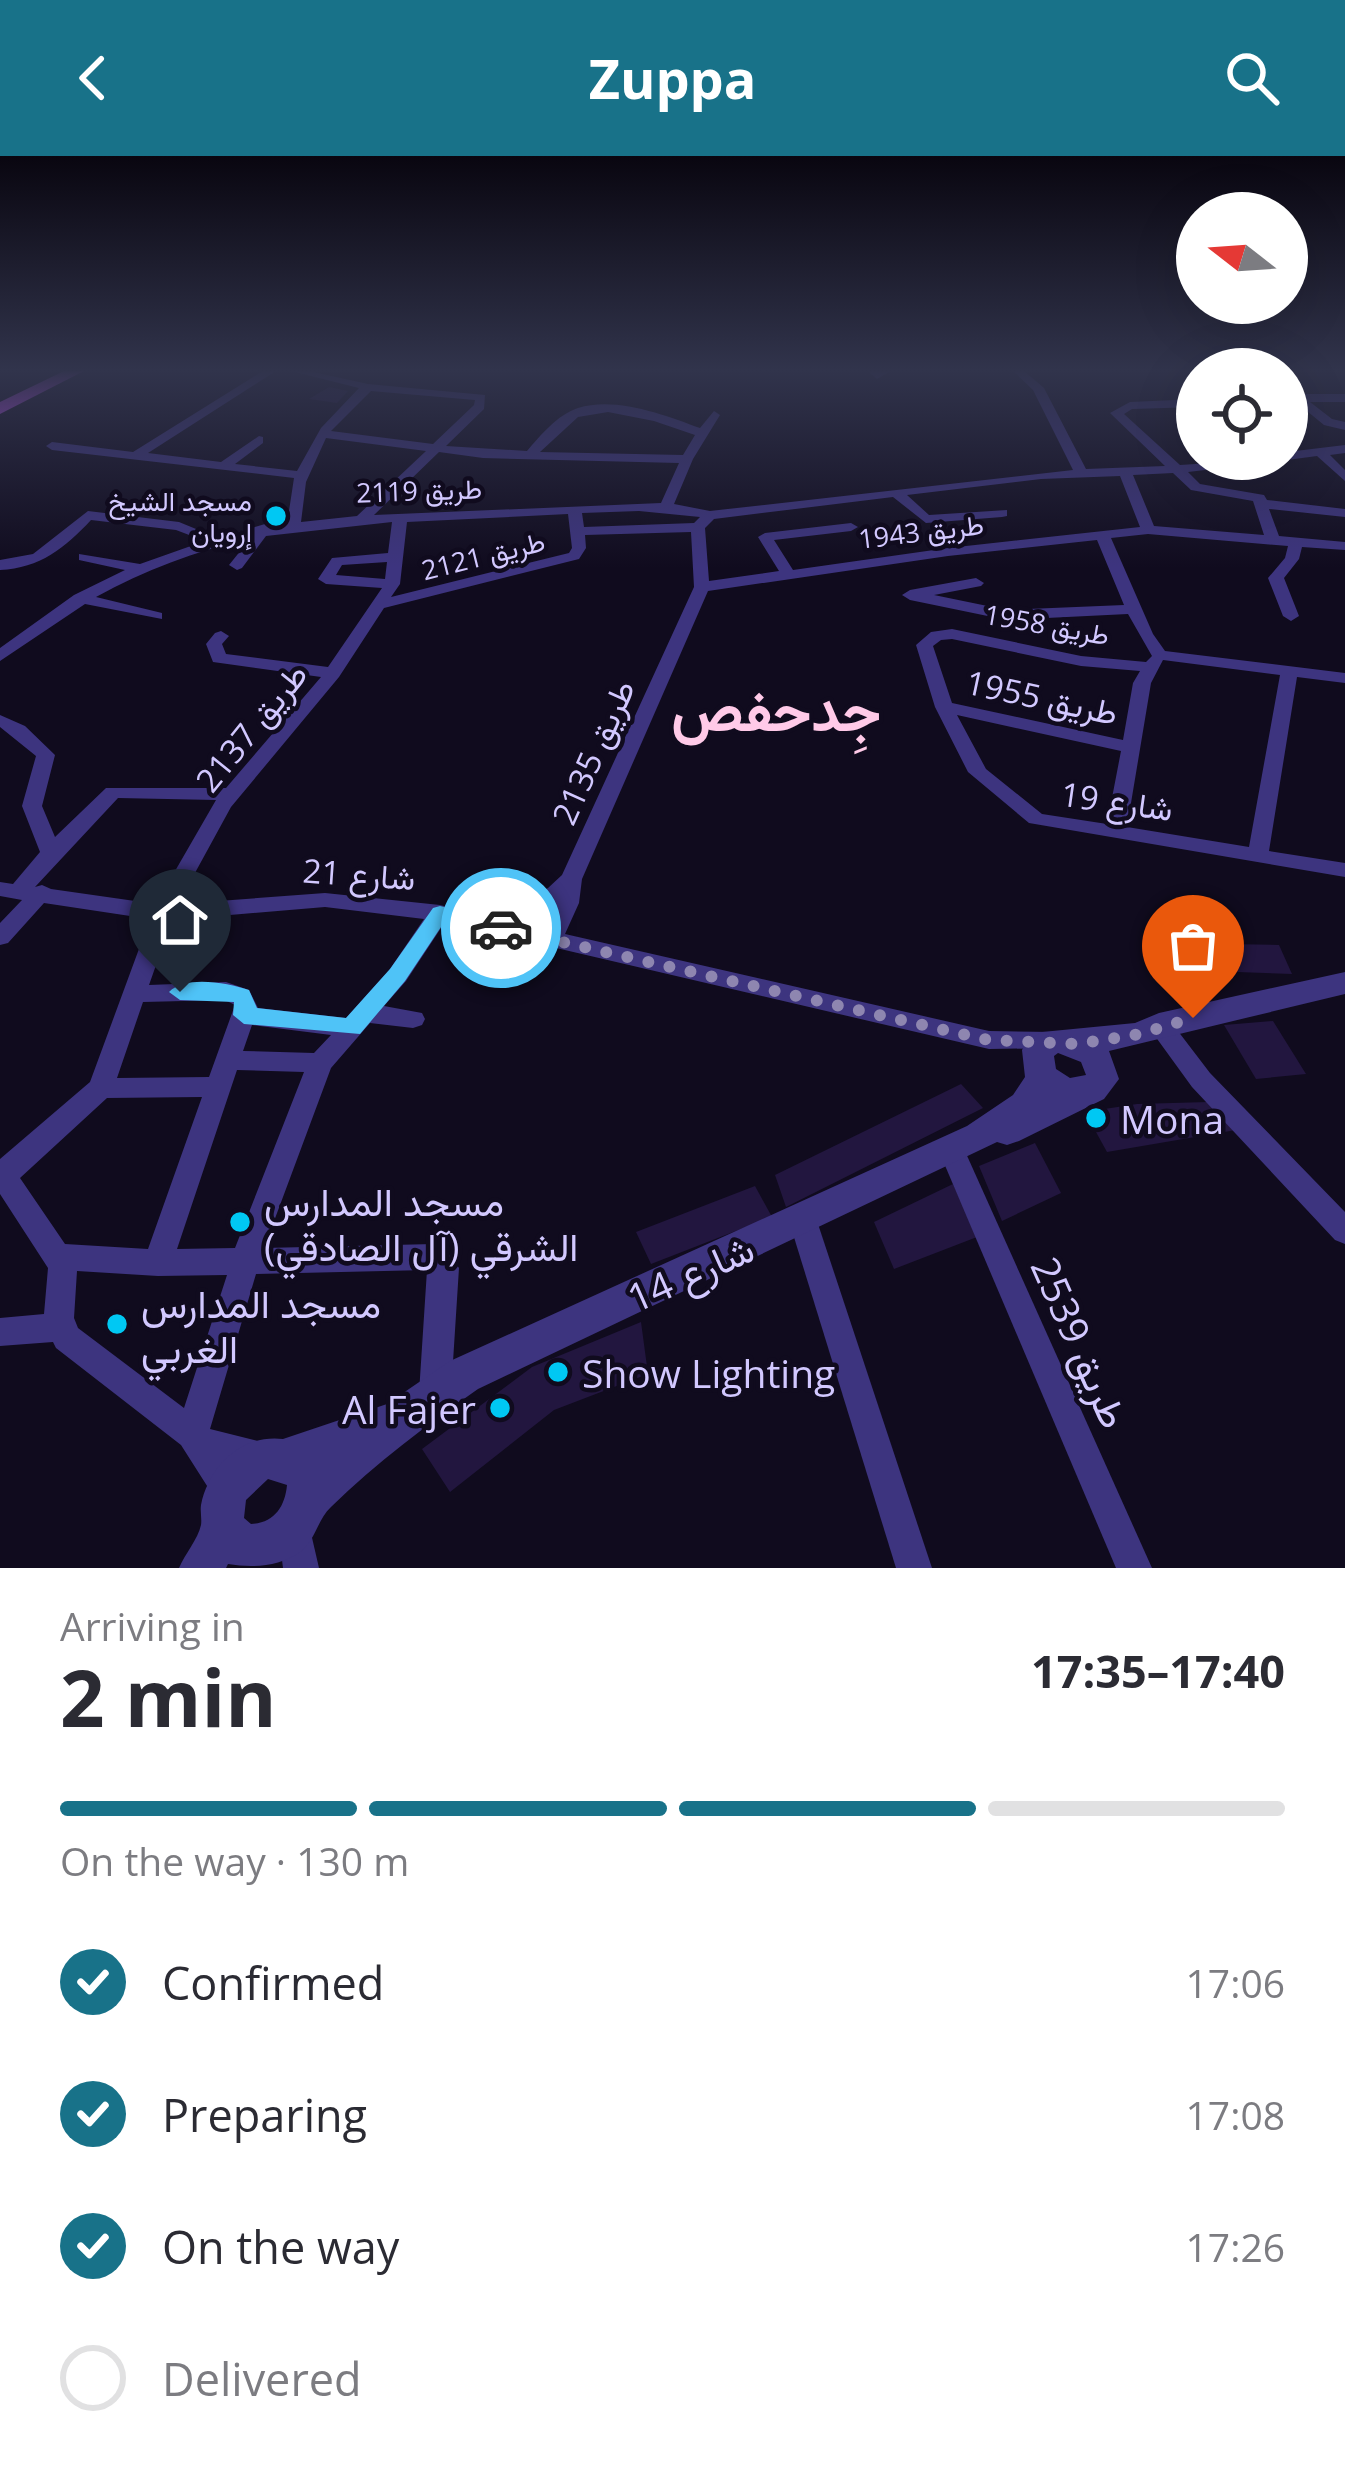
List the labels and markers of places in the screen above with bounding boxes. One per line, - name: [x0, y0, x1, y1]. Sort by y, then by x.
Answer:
- place label: مسجد الشيخ إرويان: [108, 482, 252, 551]
- marker: مسجد الشيخ إرويان: [263, 503, 289, 529]
- pin: [129, 869, 231, 992]
- pin: [1142, 895, 1244, 1018]
- place label: Mona: [1120, 1092, 1224, 1145]
- marker: Mona: [1083, 1105, 1109, 1131]
- place label: مسجد المدارس الشرقي (آل الصادقي): [264, 1174, 578, 1279]
- marker: مسجد المدارس الشرقي (آل الصادقي): [227, 1209, 253, 1235]
- place label: مسجد المدارس الغربي: [141, 1276, 381, 1381]
- marker: مسجد المدارس الغربي: [104, 1311, 130, 1337]
- place label: Show Lighting: [582, 1346, 835, 1399]
- marker: Show Lighting: [545, 1359, 571, 1385]
- place label: Al Fajer: [342, 1382, 476, 1435]
- marker: Al Fajer: [487, 1395, 513, 1421]

